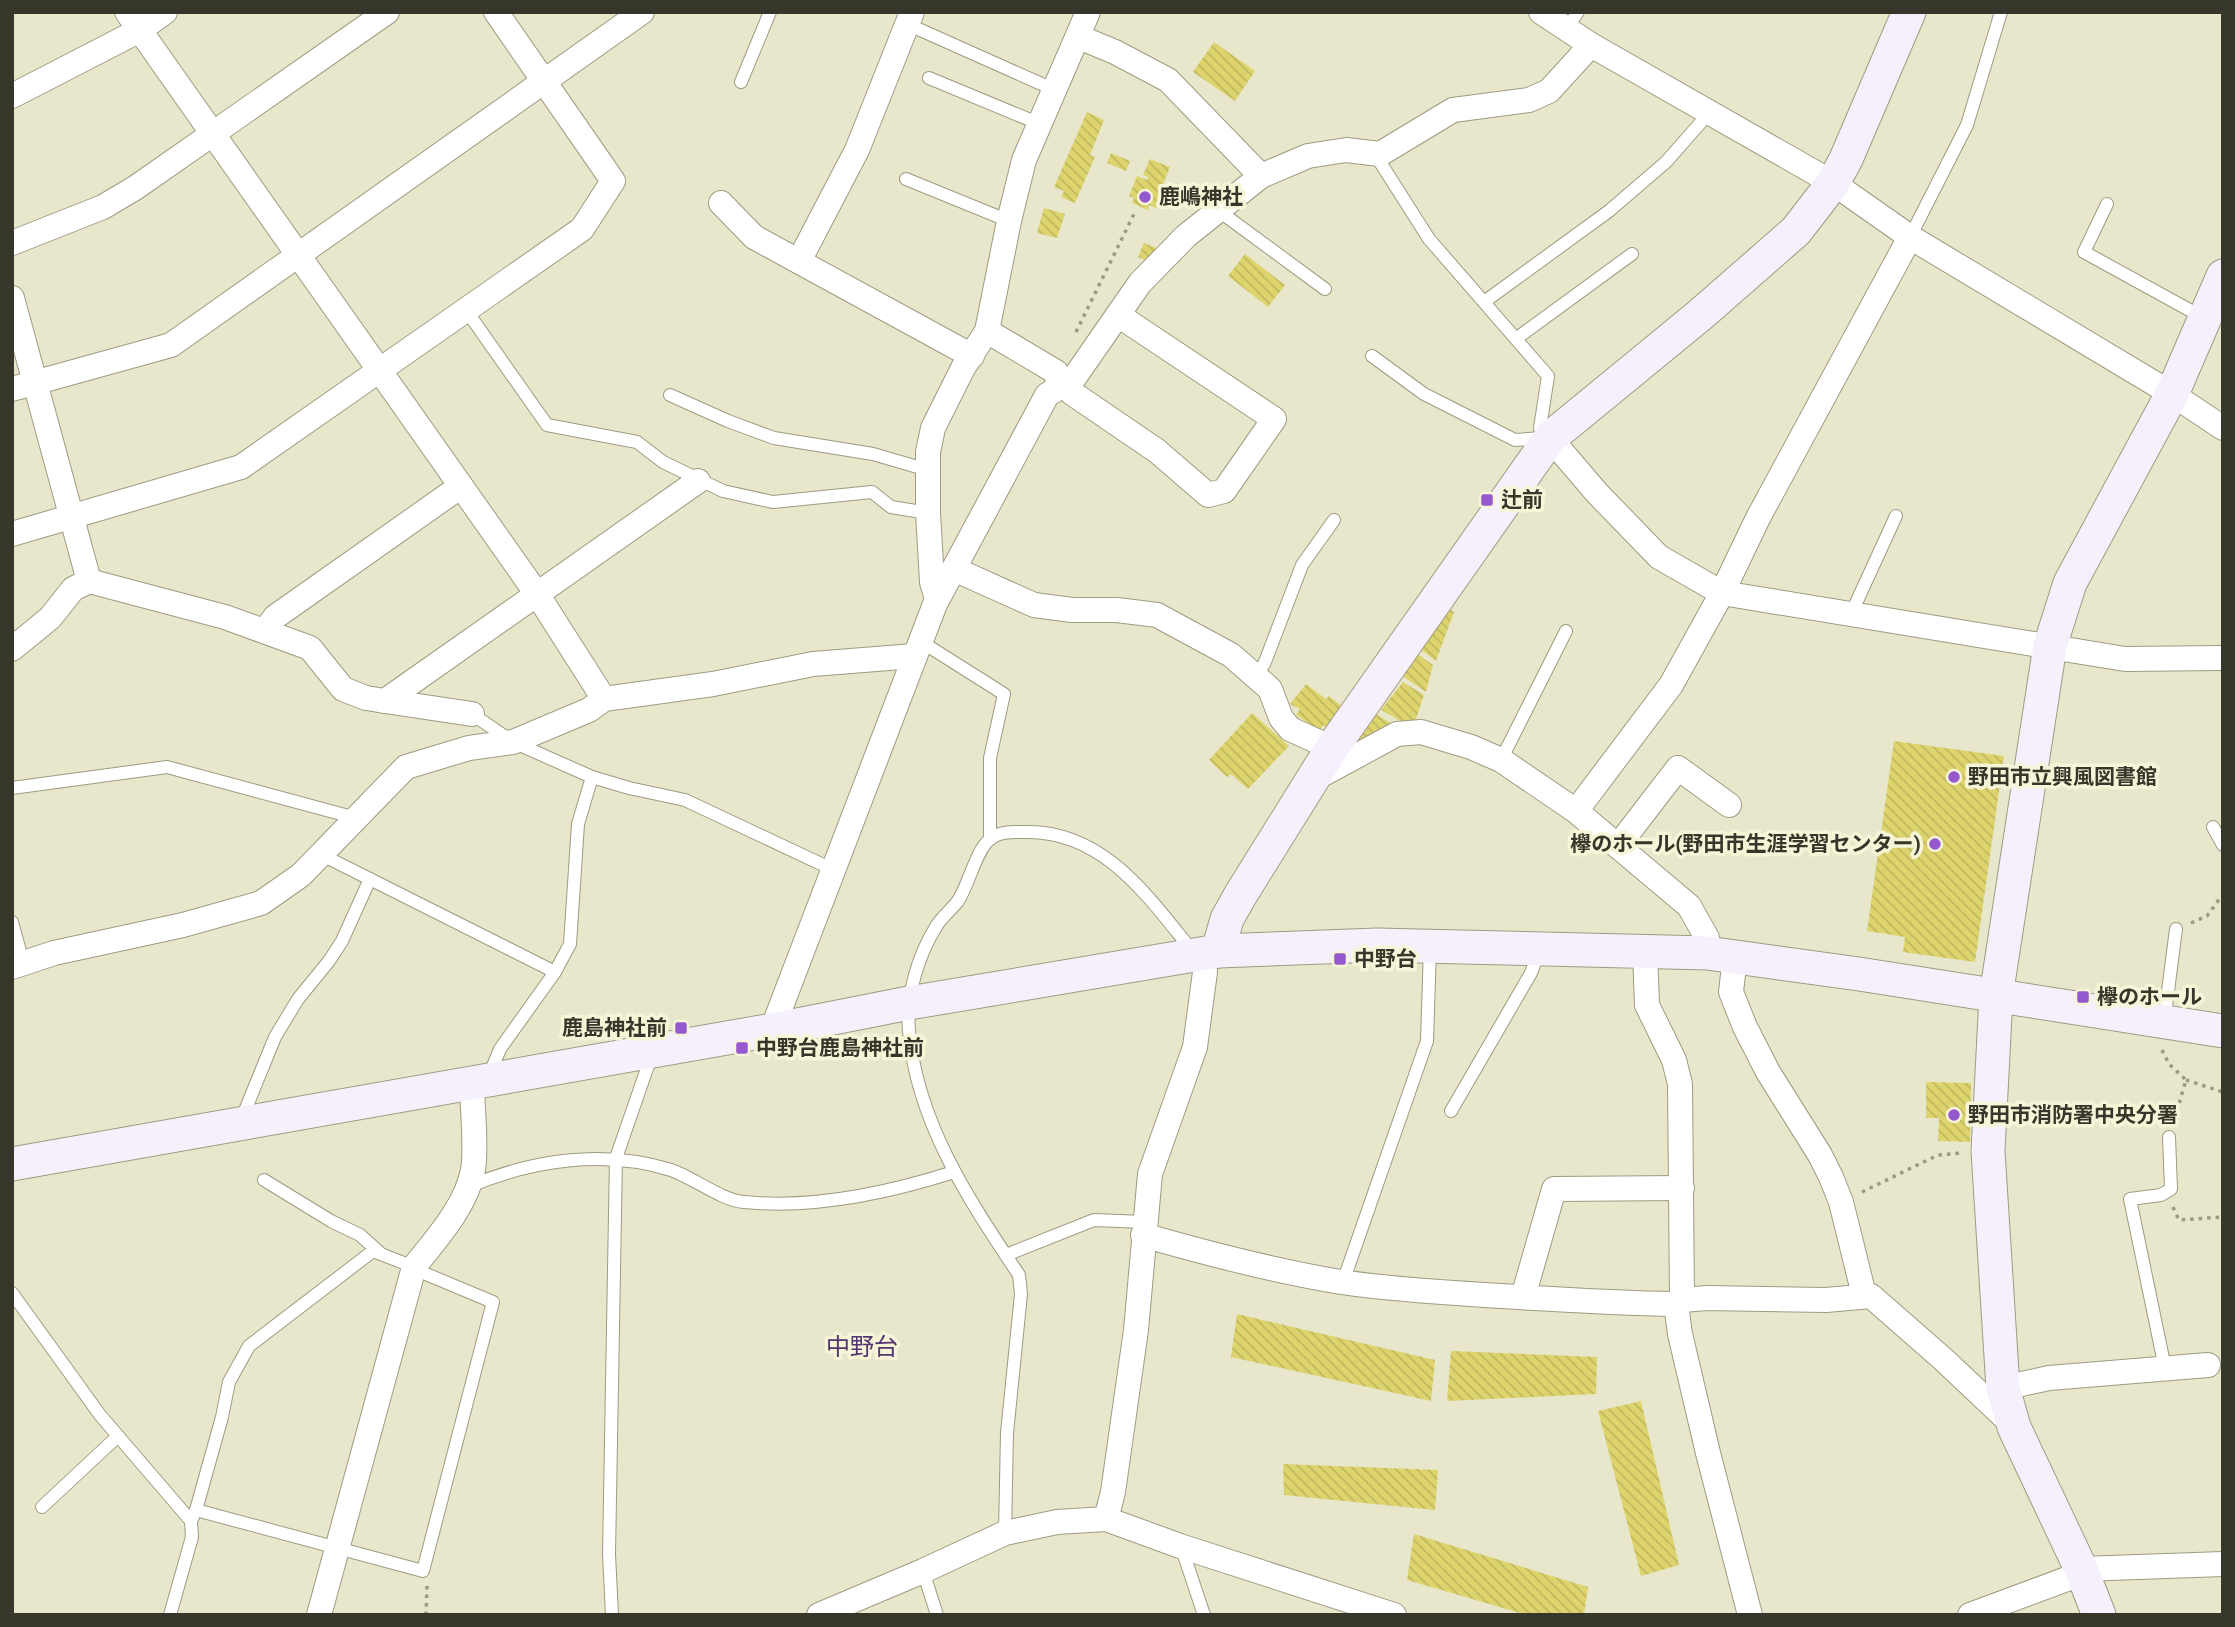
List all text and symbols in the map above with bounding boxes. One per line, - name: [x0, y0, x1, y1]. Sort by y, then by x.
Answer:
- place label: 鹿嶋神社: [1159, 185, 1243, 209]
- marker: 鹿嶋神社: [1137, 189, 1153, 205]
- place label: 辻前: [1501, 488, 1543, 512]
- marker: 辻前: [1479, 492, 1495, 508]
- place label: 野田市立興風図書館: [1968, 765, 2157, 789]
- marker: 野田市立興風図書館: [1946, 769, 1962, 785]
- place label: 欅のホール(野田市生涯学習センター): [1570, 832, 1921, 856]
- marker: 欅のホール(野田市生涯学習センター): [1927, 836, 1943, 852]
- place label: 中野台: [1354, 947, 1417, 971]
- marker: 中野台: [1332, 951, 1348, 967]
- place label: 欅のホール: [2097, 985, 2202, 1009]
- marker: 欅のホール: [2075, 989, 2091, 1005]
- place label: 鹿島神社前: [562, 1016, 667, 1040]
- marker: 鹿島神社前: [673, 1020, 689, 1036]
- place label: 中野台鹿島神社前: [756, 1036, 924, 1060]
- marker: 中野台鹿島神社前: [734, 1040, 750, 1056]
- place label: 野田市消防署中央分署: [1968, 1103, 2178, 1127]
- marker: 野田市消防署中央分署: [1946, 1107, 1962, 1123]
- district label: 中野台: [826, 1333, 898, 1361]

